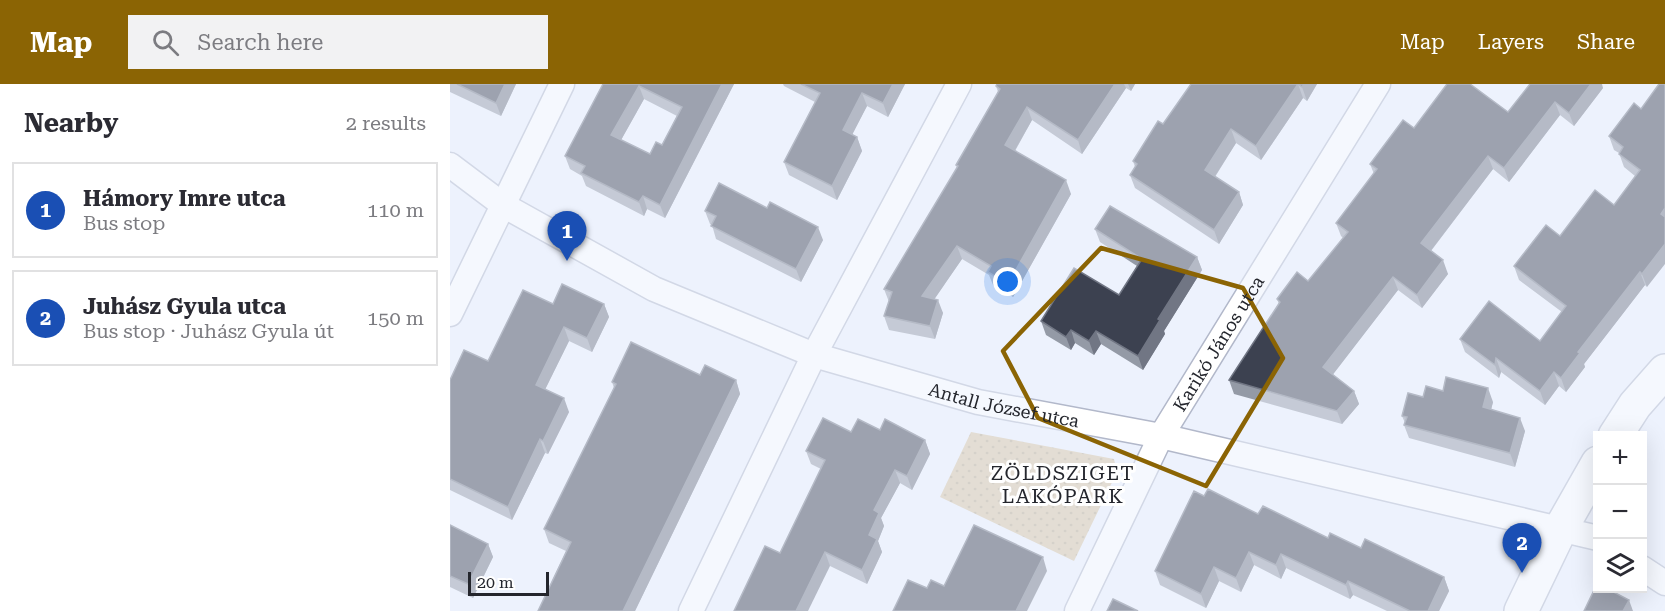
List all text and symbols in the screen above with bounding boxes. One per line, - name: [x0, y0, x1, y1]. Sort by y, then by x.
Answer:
- search box: [128, 15, 548, 69]
- text: Map: [30, 26, 92, 59]
- icon: search: [149, 26, 182, 59]
- text: Search here: [197, 30, 323, 55]
- text: Map: [1400, 30, 1445, 54]
- text: Layers: [1478, 30, 1544, 54]
- text: Share: [1577, 30, 1635, 54]
- text: Nearby: [24, 108, 118, 138]
- text: 2 results: [346, 111, 426, 135]
- text: Hámory Imre utca: [83, 186, 286, 211]
- text: 1: [40, 198, 51, 222]
- text: 110 m: [367, 198, 424, 222]
- text: Bus stop: [83, 211, 165, 235]
- pin: 1: [548, 212, 586, 261]
- your location: [993, 267, 1022, 296]
- street label: Karikó János utca: [1168, 272, 1268, 415]
- text: Juhász Gyula utca: [83, 294, 286, 319]
- text: 2: [40, 306, 51, 330]
- text: 150 m: [367, 306, 424, 330]
- text: Bus stop · Juhász Gyula út: [83, 319, 334, 343]
- street label: Antall József utca: [927, 378, 1081, 431]
- map controls: [1593, 431, 1647, 593]
- button: +: [1593, 431, 1647, 485]
- district label: ZÖLDSZIGET LAKÓPARK: [991, 461, 1135, 508]
- button: −: [1593, 485, 1647, 539]
- pin: 2: [1502, 524, 1542, 573]
- button: layers: [1593, 539, 1647, 593]
- scale bar: [468, 569, 549, 596]
- text: 20 m: [477, 573, 514, 592]

